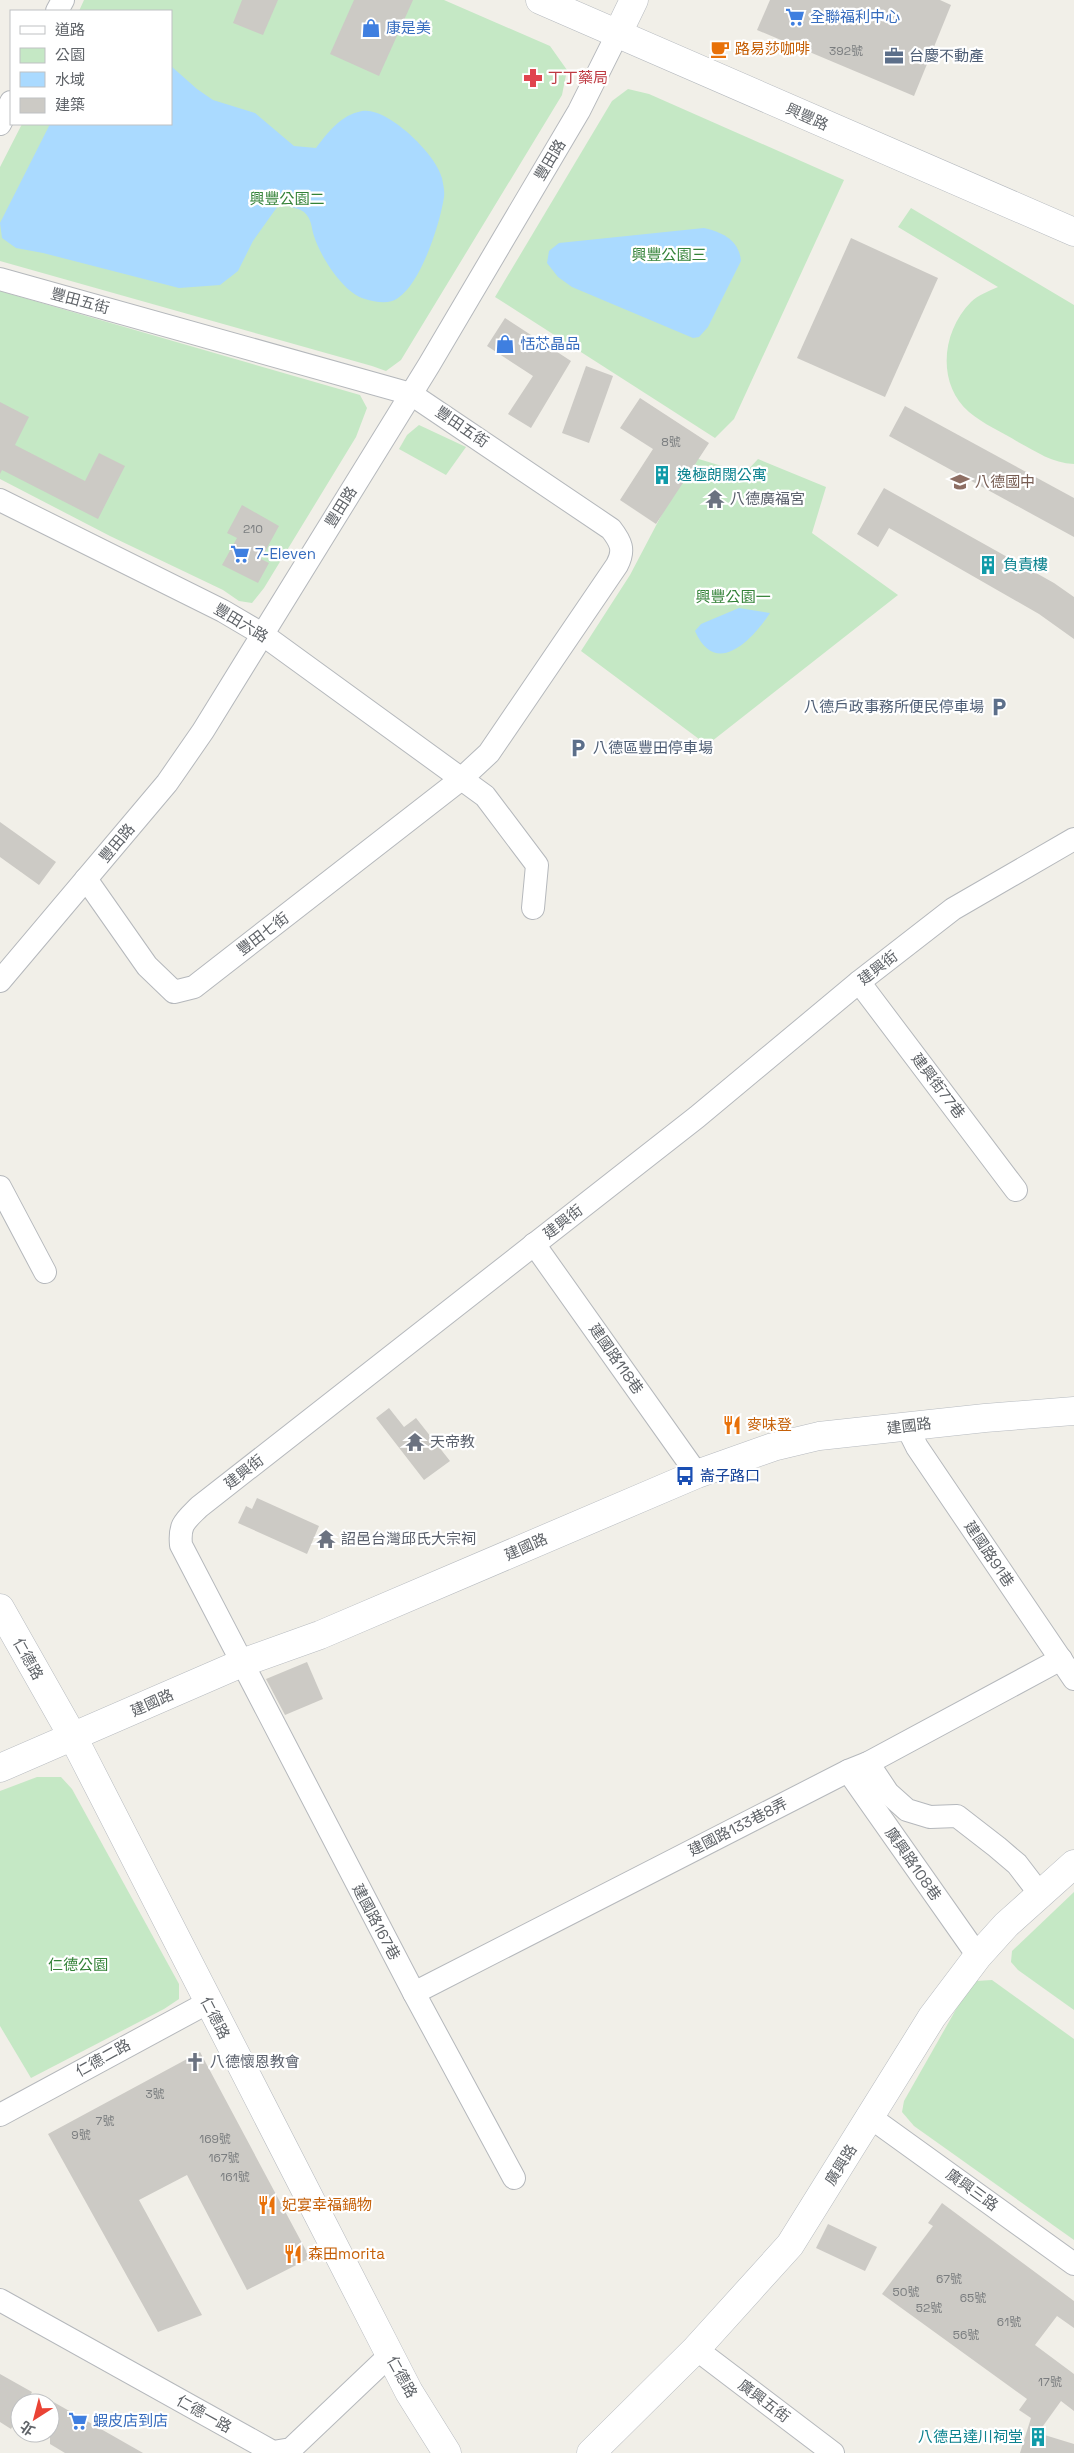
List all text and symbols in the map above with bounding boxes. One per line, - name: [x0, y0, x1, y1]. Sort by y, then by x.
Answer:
- supermarket icon: 全聯福利中心: [784, 6, 806, 28]
- place label: 全聯福利中心: [810, 7, 900, 26]
- legend: [10, 10, 172, 125]
- shop icon: 康是美: [360, 17, 382, 39]
- place label: 康是美: [386, 18, 431, 37]
- text: 道路: [55, 20, 85, 39]
- cafe icon: 路易莎咖啡: [709, 38, 731, 60]
- place label: 路易莎咖啡: [735, 39, 810, 58]
- house number: 392號: [829, 43, 863, 59]
- text: 公園: [55, 45, 85, 64]
- office icon: 台慶不動產: [883, 45, 905, 67]
- place label: 台慶不動產: [909, 46, 984, 65]
- pharmacy icon: 丁丁藥局: [522, 67, 544, 89]
- place label: 丁丁藥局: [548, 68, 608, 87]
- text: 水域: [55, 70, 85, 89]
- text: 建築: [55, 95, 85, 114]
- street label: 興豐路: [783, 99, 832, 134]
- street label: 豐田路: [530, 136, 569, 184]
- park label: 興豐公園二: [249, 189, 325, 208]
- park label: 興豐公園三: [631, 245, 707, 264]
- street label: 豐田五街: [49, 284, 112, 317]
- shop icon: 恬芯晶品: [494, 333, 516, 355]
- place label: 恬芯晶品: [520, 334, 580, 353]
- street label: 豐田五街: [432, 402, 492, 451]
- house number: 8號: [661, 434, 681, 450]
- building icon: 逸極朗闊公寓: [651, 464, 673, 486]
- place label: 逸極朗闊公寓: [677, 465, 767, 484]
- school or university icon: 八德國中: [949, 471, 971, 493]
- place label: 八德國中: [975, 472, 1035, 491]
- street label: 豐田路: [321, 483, 361, 531]
- temple icon: 八德廣福宮: [704, 488, 726, 510]
- place label: 八德廣福宮: [730, 489, 805, 508]
- house number: 210: [243, 521, 263, 537]
- supermarket icon: 7-Eleven: [229, 543, 251, 565]
- place label: 7-Eleven: [255, 544, 316, 563]
- building icon: 負責樓: [977, 554, 999, 576]
- place label: 負責樓: [1003, 555, 1048, 574]
- park label: 興豐公園一: [695, 587, 771, 606]
- street label: 豐田六路: [211, 599, 272, 646]
- parking icon: 八德戶政事務所便民停車場: [988, 696, 1010, 718]
- place label: 八德戶政事務所便民停車場: [804, 697, 984, 716]
- parking icon: 八德區豐田停車場: [567, 737, 589, 759]
- place label: 八德區豐田停車場: [593, 738, 713, 757]
- street label: 豐田路: [95, 819, 138, 866]
- street label: 豐田七街: [233, 908, 292, 959]
- street label: 建興街: [854, 946, 901, 989]
- street label: 建興街77巷: [908, 1049, 969, 1122]
- street label: 建興街: [539, 1200, 586, 1243]
- street label: 建國路118巷: [585, 1320, 648, 1398]
- street label: 建國路: [885, 1413, 932, 1438]
- restaurant icon: 麥味登: [721, 1414, 743, 1436]
- place label: 麥味登: [747, 1415, 792, 1434]
- temple icon: 天帝教: [404, 1431, 426, 1453]
- place label: 天帝教: [430, 1432, 475, 1451]
- street label: 建興街: [220, 1450, 267, 1493]
- bus stop icon: 崙子路口: [674, 1465, 696, 1487]
- place label: 崙子路口: [700, 1466, 760, 1485]
- street label: 建國路91巷: [960, 1517, 1018, 1590]
- temple icon: 詔邑台灣邱氏大宗祠: [315, 1528, 337, 1550]
- place label: 詔邑台灣邱氏大宗祠: [341, 1529, 476, 1548]
- street label: 建國路: [501, 1529, 550, 1564]
- street label: 仁德路: [9, 1634, 48, 1683]
- street label: 建國路: [127, 1685, 176, 1720]
- street label: 建國路133巷8弄: [685, 1793, 791, 1860]
- street label: 廣興路108巷: [881, 1823, 946, 1904]
- street label: 建國路167巷: [348, 1880, 404, 1963]
- park label: 仁德公園: [48, 1955, 108, 1974]
- street label: 仁德路: [197, 1993, 234, 2042]
- street label: 仁德二路: [72, 2035, 134, 2080]
- church icon: 八德懷恩教會: [184, 2051, 206, 2073]
- place label: 八德懷恩教會: [210, 2052, 300, 2071]
- house number: 3號: [145, 2086, 165, 2102]
- house number: 7號: [96, 2113, 114, 2129]
- house number: 9號: [71, 2127, 91, 2143]
- house number: 169號: [199, 2131, 231, 2147]
- street label: 廣興路: [821, 2141, 861, 2189]
- house number: 167號: [209, 2150, 239, 2166]
- street label: 廣興三路: [942, 2164, 1002, 2215]
- house number: 161號: [220, 2169, 250, 2185]
- restaurant icon: 妃宴幸福鍋物: [256, 2194, 278, 2216]
- place label: 妃宴幸福鍋物: [282, 2195, 372, 2214]
- restaurant icon: 森田morita: [282, 2243, 304, 2265]
- place label: 森田morita: [308, 2244, 385, 2263]
- house number: 67號: [936, 2271, 962, 2287]
- house number: 50號: [893, 2284, 919, 2300]
- house number: 65號: [960, 2290, 986, 2306]
- house number: 52號: [916, 2300, 942, 2316]
- house number: 61號: [997, 2314, 1021, 2330]
- house number: 56號: [953, 2327, 979, 2343]
- street label: 仁德路: [383, 2352, 422, 2401]
- house number: 17號: [1038, 2374, 1062, 2390]
- street label: 廣興五街: [735, 2375, 794, 2426]
- street label: 仁德一路: [173, 2391, 235, 2436]
- north arrow: [10, 2393, 60, 2443]
- supermarket icon: 蝦皮店到店: [67, 2410, 89, 2432]
- place label: 蝦皮店到店: [93, 2411, 168, 2430]
- text: 北: [16, 2417, 38, 2440]
- building icon: 八德呂達川祠堂: [1027, 2426, 1049, 2448]
- place label: 八德呂達川祠堂: [918, 2427, 1023, 2446]

